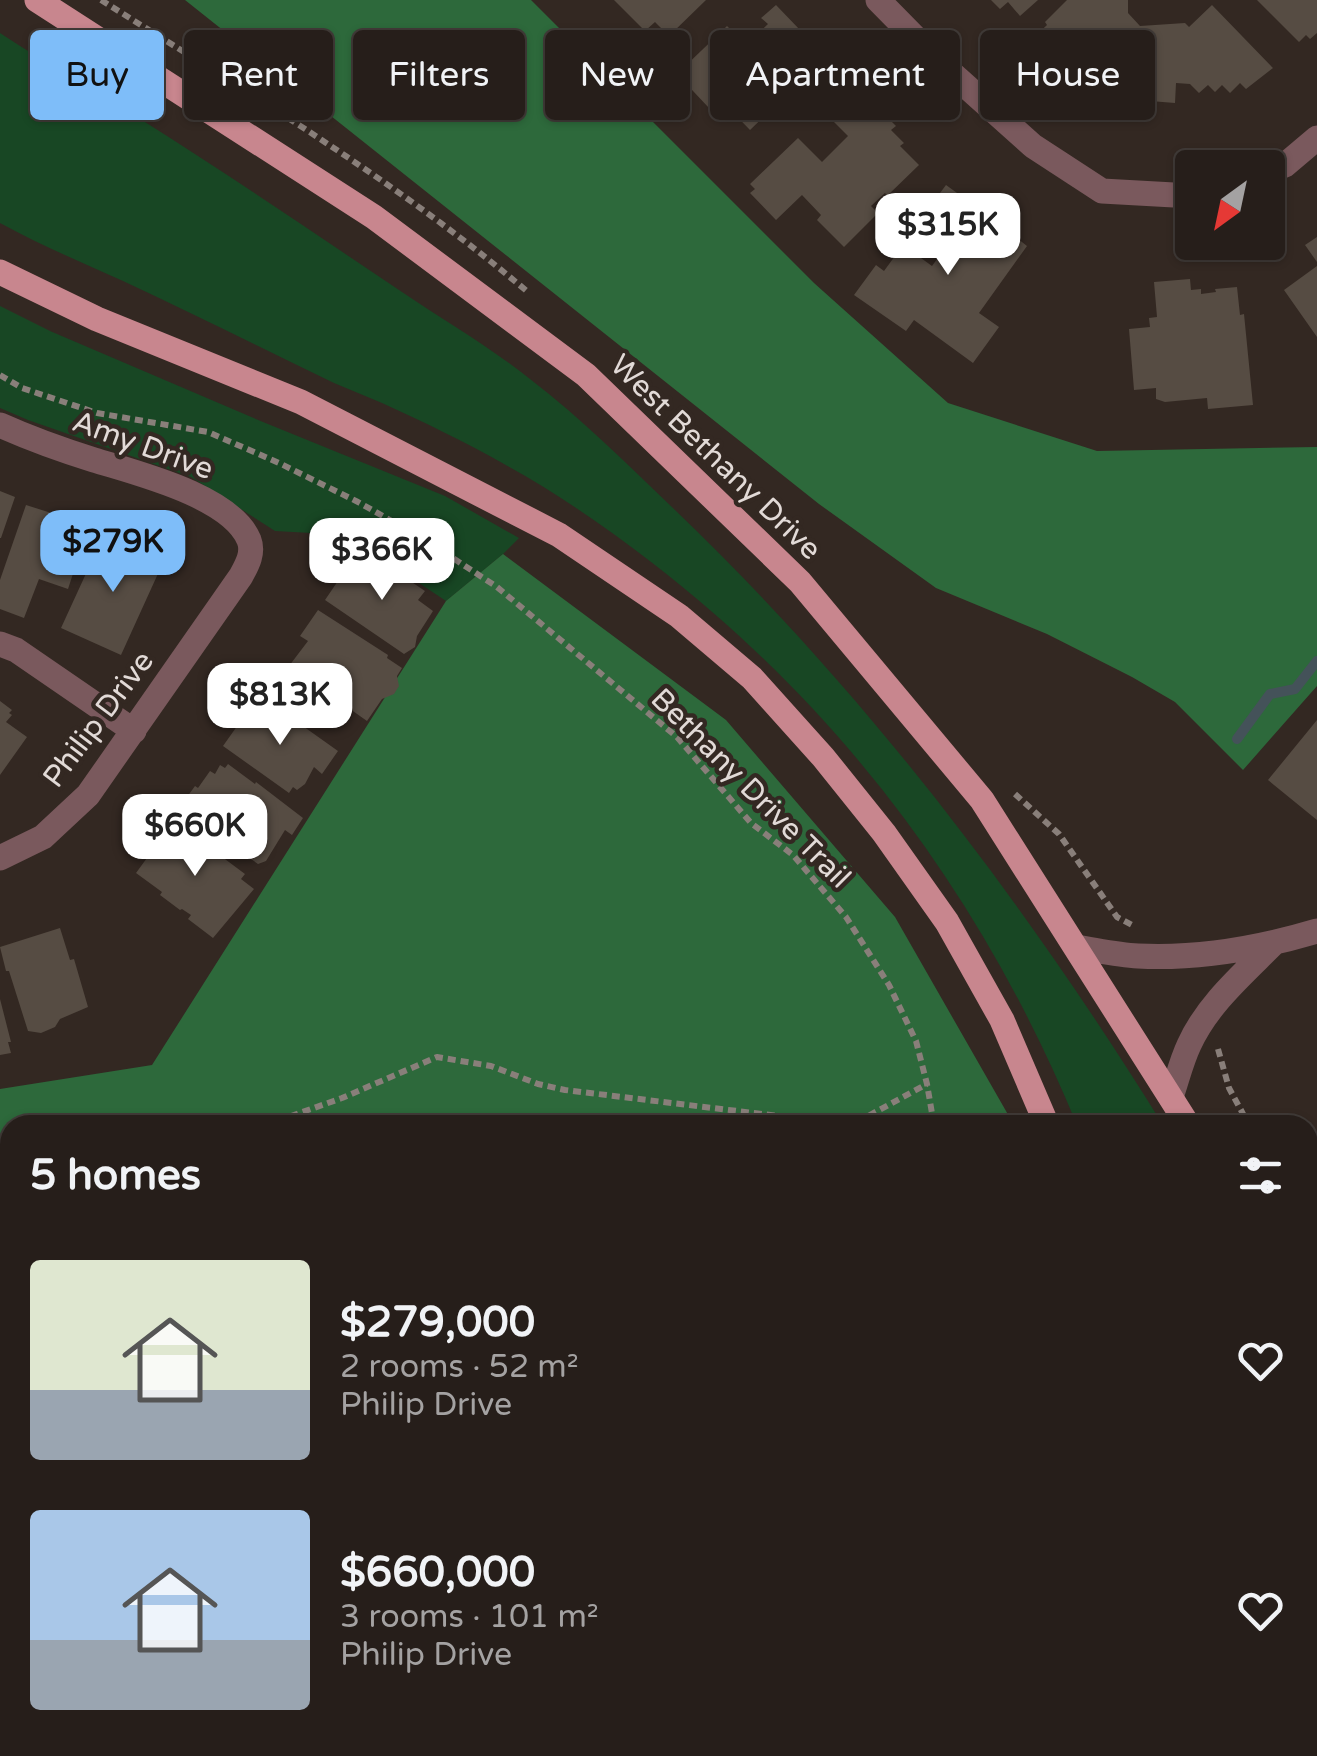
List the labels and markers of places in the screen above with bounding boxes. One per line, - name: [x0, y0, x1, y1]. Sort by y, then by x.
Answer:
- pin: $315K: [878, 193, 1018, 278]
- pin: $279K: [43, 510, 183, 595]
- pin: $366K: [312, 518, 452, 603]
- pin: $813K: [210, 663, 350, 748]
- pin: $660K: [125, 794, 265, 879]

